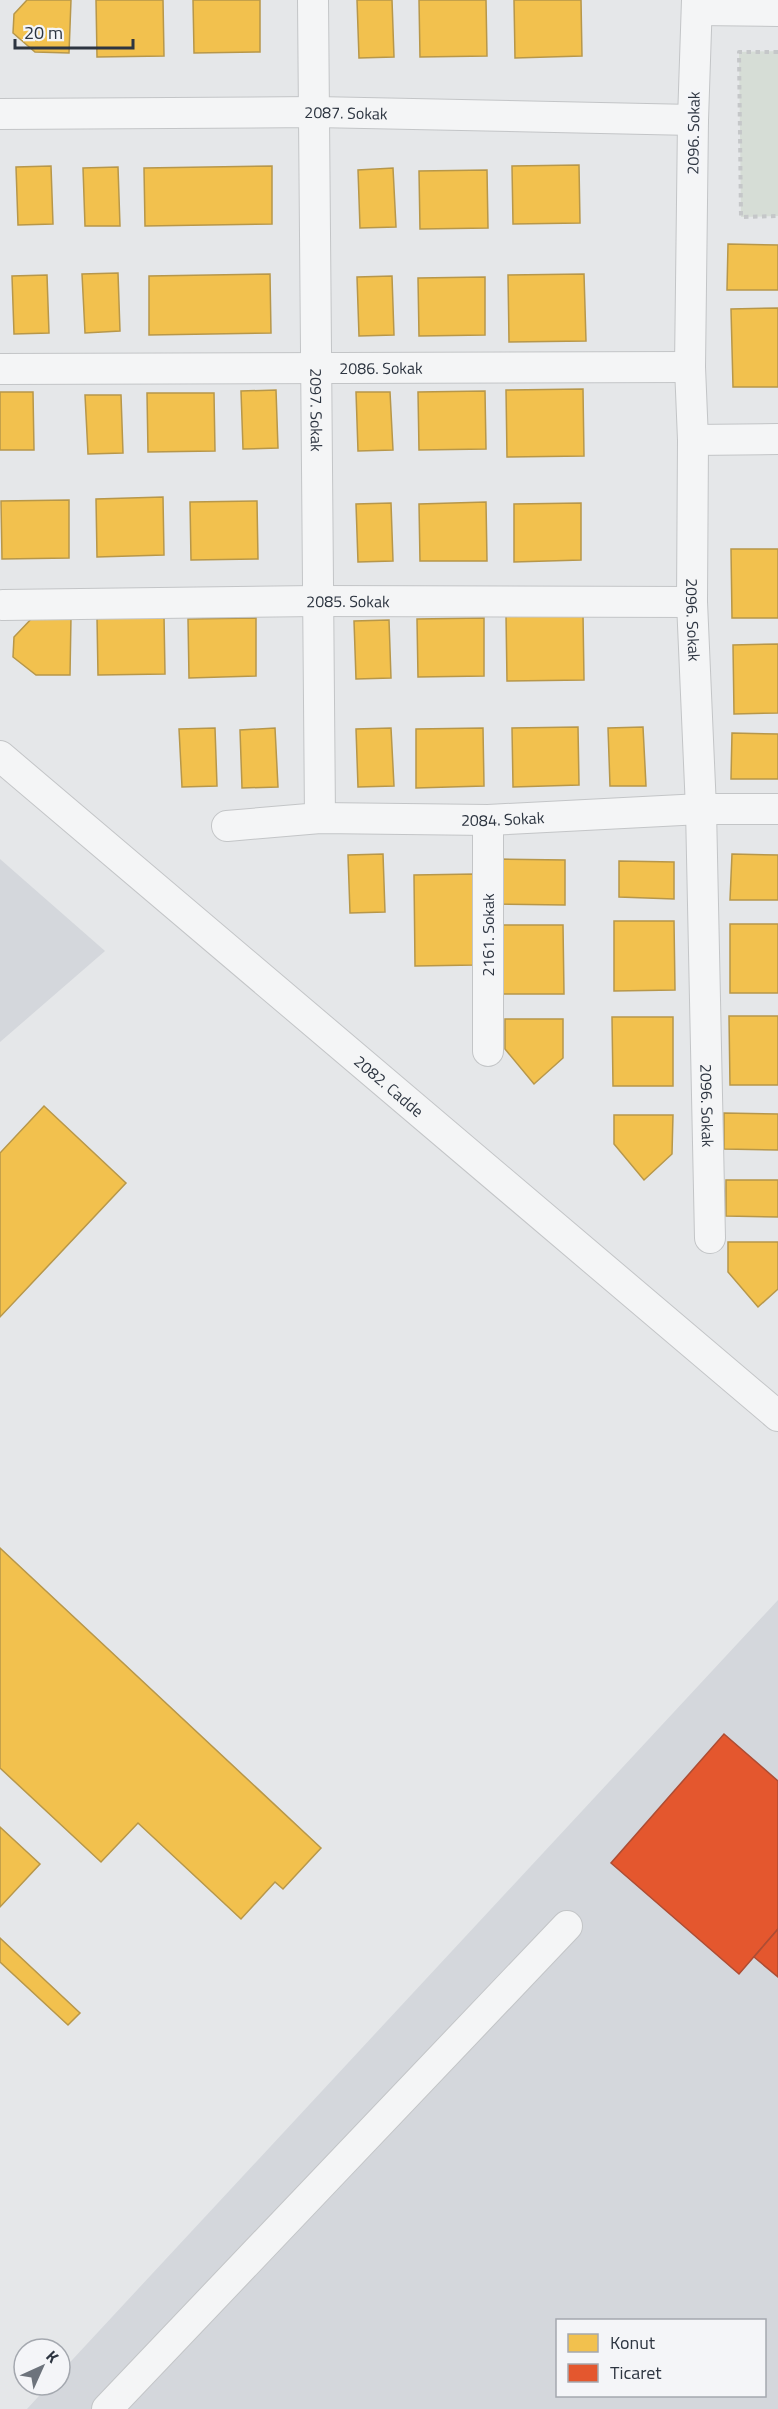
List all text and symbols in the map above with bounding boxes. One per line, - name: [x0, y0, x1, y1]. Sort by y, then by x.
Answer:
- scale bar: [15, 12, 134, 50]
- text: 20 m: [24, 19, 63, 46]
- street label: 2096. Sokak: [680, 91, 706, 175]
- street label: 2087. Sokak: [304, 100, 388, 126]
- street label: 2086. Sokak: [339, 356, 423, 380]
- street label: 2097. Sokak: [304, 368, 329, 452]
- street label: 2096. Sokak: [680, 578, 707, 662]
- street label: 2085. Sokak: [306, 589, 390, 613]
- street label: 2084. Sokak: [461, 805, 545, 832]
- street label: 2161. Sokak: [476, 893, 500, 977]
- street label: 2082. Cadde: [349, 1049, 429, 1122]
- street label: 2096. Sokak: [694, 1064, 720, 1148]
- legend: [556, 2319, 766, 2397]
- text: Konut: [610, 2329, 656, 2356]
- north arrow: [12, 2337, 72, 2397]
- text: K: [41, 2345, 65, 2369]
- text: Ticaret: [610, 2359, 662, 2386]

